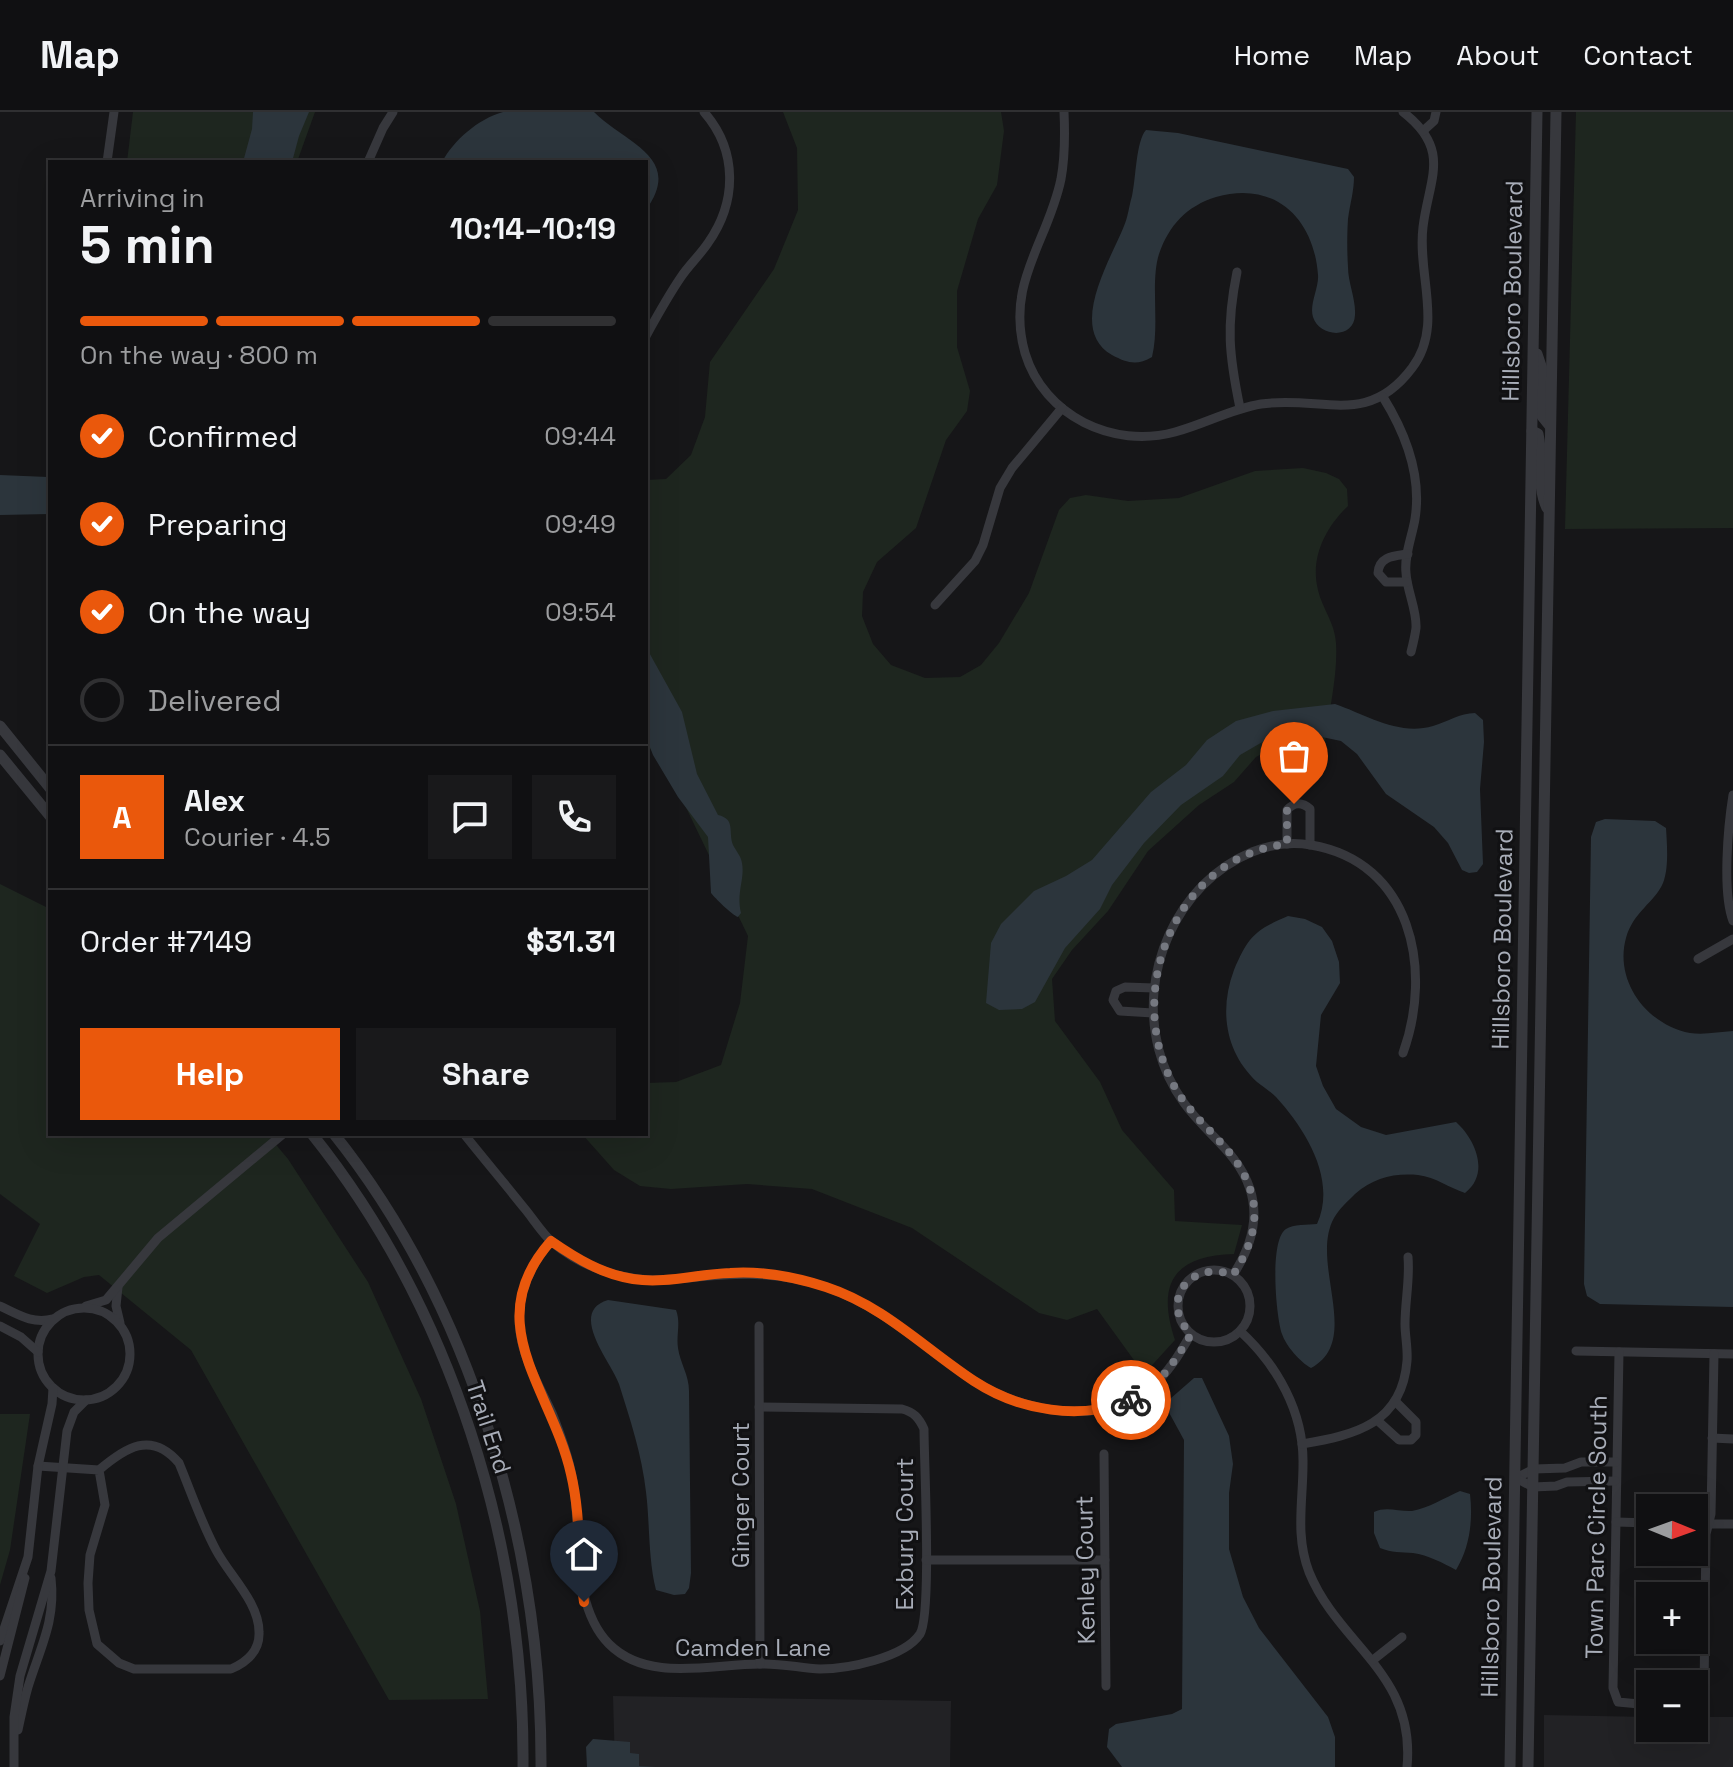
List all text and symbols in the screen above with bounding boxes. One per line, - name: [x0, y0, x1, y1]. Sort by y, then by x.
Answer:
- text: Map: [40, 31, 120, 79]
- text: Home: [1234, 37, 1310, 73]
- text: Map: [1354, 37, 1412, 73]
- text: About: [1456, 37, 1539, 73]
- text: Contact: [1583, 37, 1693, 73]
- street label: Hillsboro Boulevard: [1495, 180, 1529, 402]
- text: Arriving in: [80, 181, 204, 215]
- text: 10:14–10:19: [450, 209, 616, 248]
- text: 5 min: [80, 212, 215, 278]
- text: On the way · 800 m: [80, 338, 318, 372]
- icon: check: [80, 414, 124, 458]
- text: Confirmed: [148, 417, 298, 456]
- text: 09:44: [544, 419, 616, 453]
- icon: check: [80, 502, 124, 546]
- text: Preparing: [148, 505, 287, 544]
- text: 09:49: [545, 507, 616, 541]
- icon: check: [80, 590, 124, 634]
- text: On the way: [148, 593, 311, 632]
- text: 09:54: [545, 595, 616, 629]
- text: Delivered: [148, 681, 282, 720]
- pin: [1260, 722, 1328, 804]
- icon: bag: [1272, 734, 1316, 778]
- button: chat: [428, 775, 512, 859]
- button: phone: [532, 775, 616, 859]
- text: Alex: [184, 781, 245, 820]
- text: A: [112, 798, 132, 837]
- text: Courier · 4.5: [184, 820, 331, 854]
- street label: Hillsboro Boulevard: [1485, 828, 1519, 1050]
- text: Order #7149: [80, 922, 252, 961]
- text: $31.31: [526, 922, 616, 961]
- button: Help: [80, 1028, 340, 1120]
- button: Share: [356, 1028, 616, 1120]
- courier: [1091, 1360, 1171, 1440]
- street label: Trail End: [459, 1376, 519, 1478]
- icon: bike: [1109, 1378, 1153, 1422]
- street label: Town Parc Circle South: [1578, 1395, 1614, 1659]
- street label: Ginger Court: [725, 1422, 756, 1568]
- street label: Exbury Court: [889, 1458, 920, 1610]
- street label: Hillsboro Boulevard: [1474, 1476, 1508, 1698]
- north arrow: [1636, 1494, 1708, 1566]
- map controls: [1636, 1494, 1708, 1742]
- street label: Kenley Court: [1068, 1495, 1102, 1645]
- pin: [550, 1520, 618, 1602]
- icon: home: [562, 1532, 606, 1576]
- button: +: [1636, 1582, 1708, 1654]
- street label: Camden Lane: [675, 1632, 831, 1663]
- button: −: [1636, 1670, 1708, 1742]

